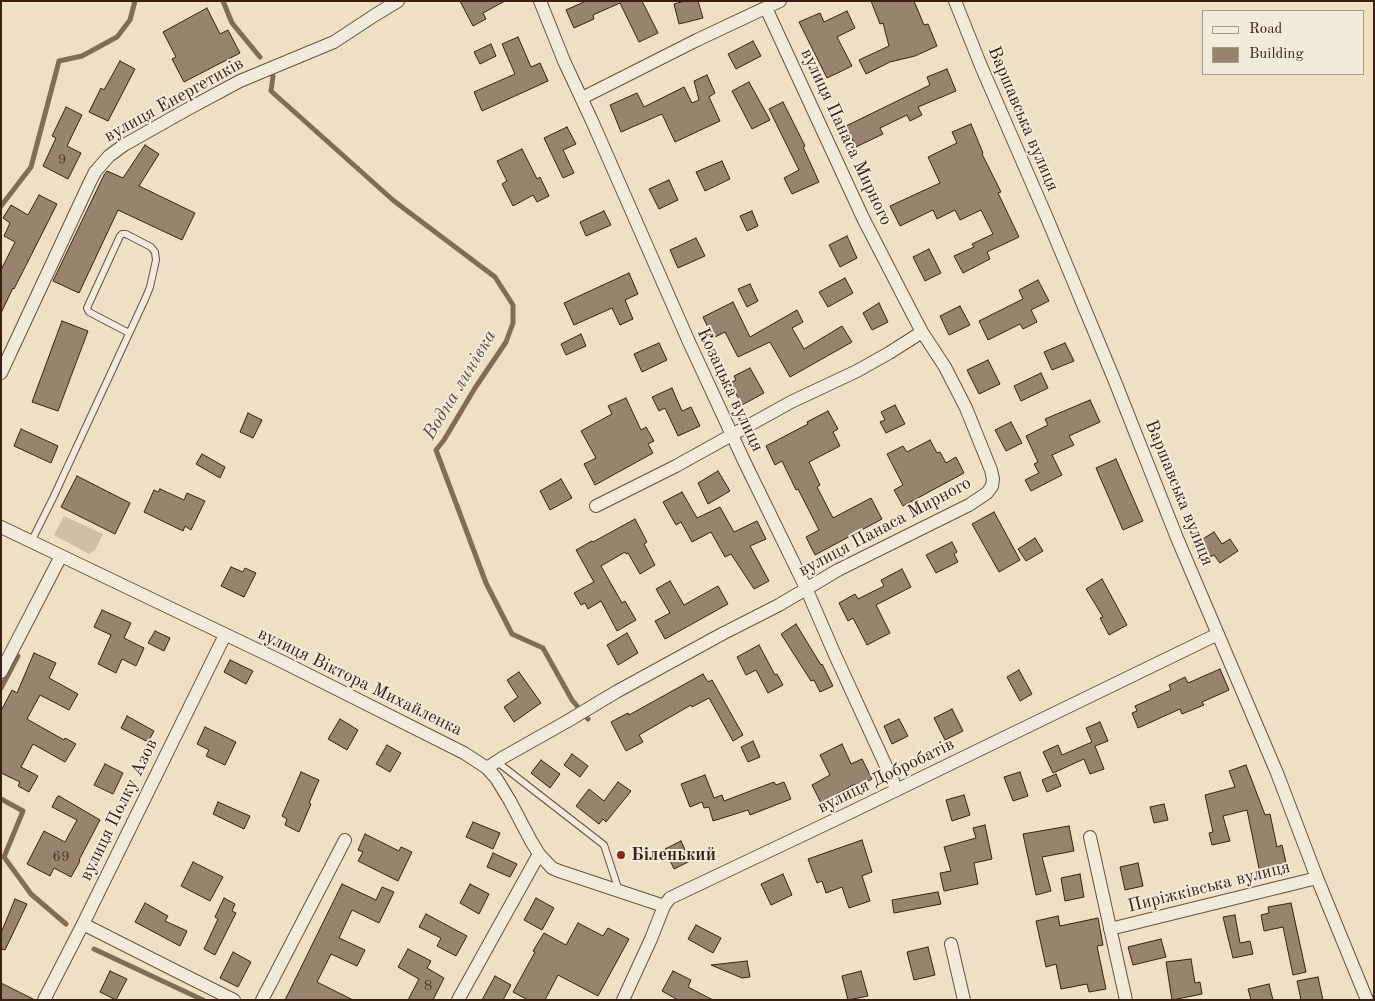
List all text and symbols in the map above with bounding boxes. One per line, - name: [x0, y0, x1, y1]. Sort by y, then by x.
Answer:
- legend: [1202, 10, 1365, 75]
- text: Road: [1249, 22, 1282, 37]
- street label: Варшавська вулиця: [983, 43, 1063, 195]
- street label: вулиця Панаса Мирного: [796, 45, 896, 229]
- text: Building: [1249, 47, 1304, 62]
- street label: вулиця Енергетиків: [101, 53, 247, 147]
- house number: 9: [58, 151, 66, 169]
- street label: Козацька вулиця: [692, 325, 768, 455]
- water label: Водна линівка: [418, 326, 502, 444]
- street label: Варшавська вулиця: [1140, 417, 1218, 569]
- street label: вулиця Панаса Мирного: [795, 472, 975, 582]
- street label: вулиця Віктора Михайленка: [254, 623, 466, 741]
- street label: вулиця Добробатів: [814, 734, 958, 818]
- street label: вулиця Полку Азов: [75, 736, 163, 884]
- place label: Біленький: [631, 844, 716, 866]
- house number: 69: [52, 848, 70, 866]
- marker: Біленький: [615, 849, 627, 861]
- street label: Пиріжківська вулиця: [1125, 856, 1293, 918]
- house number: 8: [424, 977, 432, 995]

